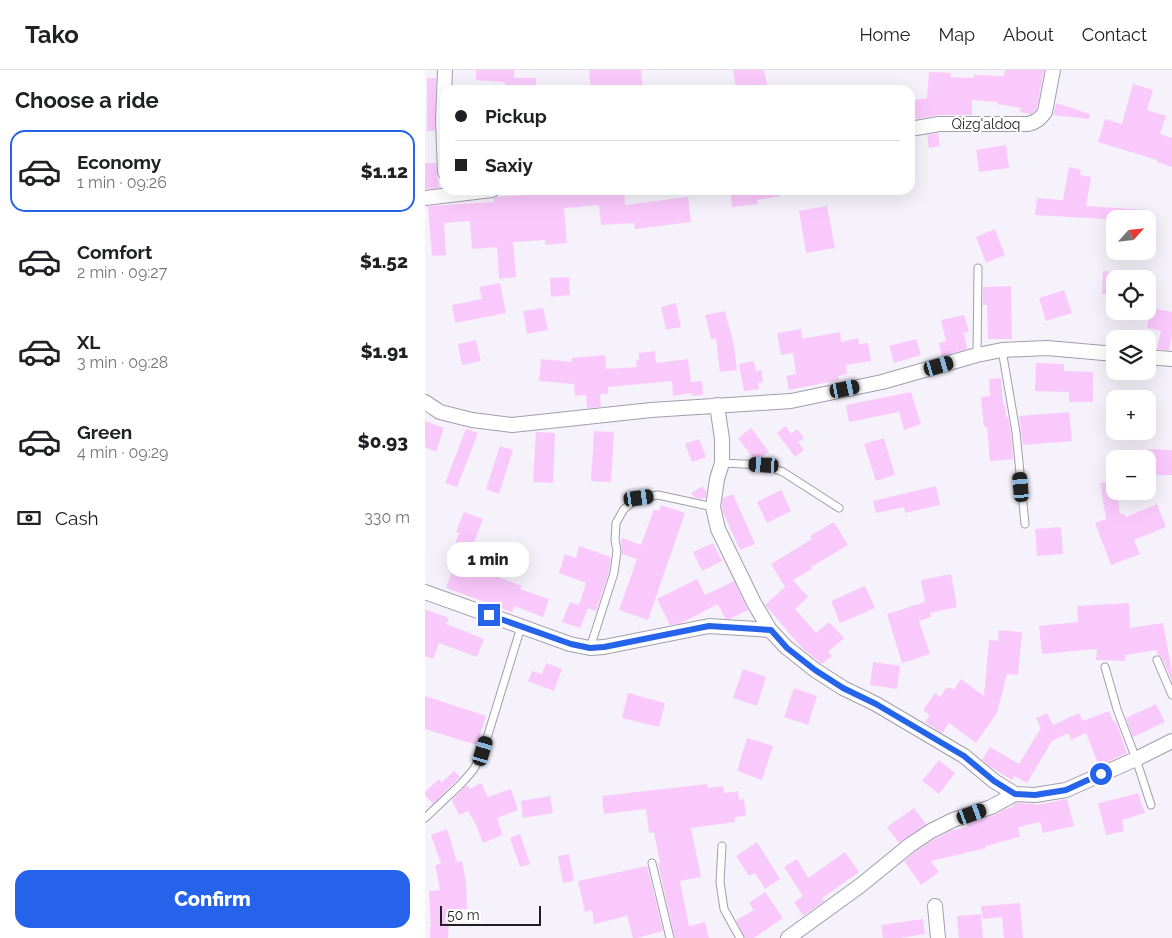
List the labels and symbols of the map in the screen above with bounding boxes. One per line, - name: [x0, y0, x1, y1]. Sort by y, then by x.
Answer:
- street label: Qizg'aldoq: [952, 116, 1020, 132]
- north arrow: [1106, 210, 1156, 260]
- car: [922, 355, 955, 377]
- car: [828, 379, 861, 399]
- car: [748, 457, 779, 473]
- car: [1012, 471, 1029, 503]
- car: [623, 488, 654, 508]
- callout: 1 min: [448, 542, 530, 578]
- route end: [478, 604, 500, 626]
- car: [471, 734, 494, 768]
- route start: [1090, 763, 1112, 785]
- car: [955, 802, 988, 826]
- scale bar: [440, 903, 541, 926]

